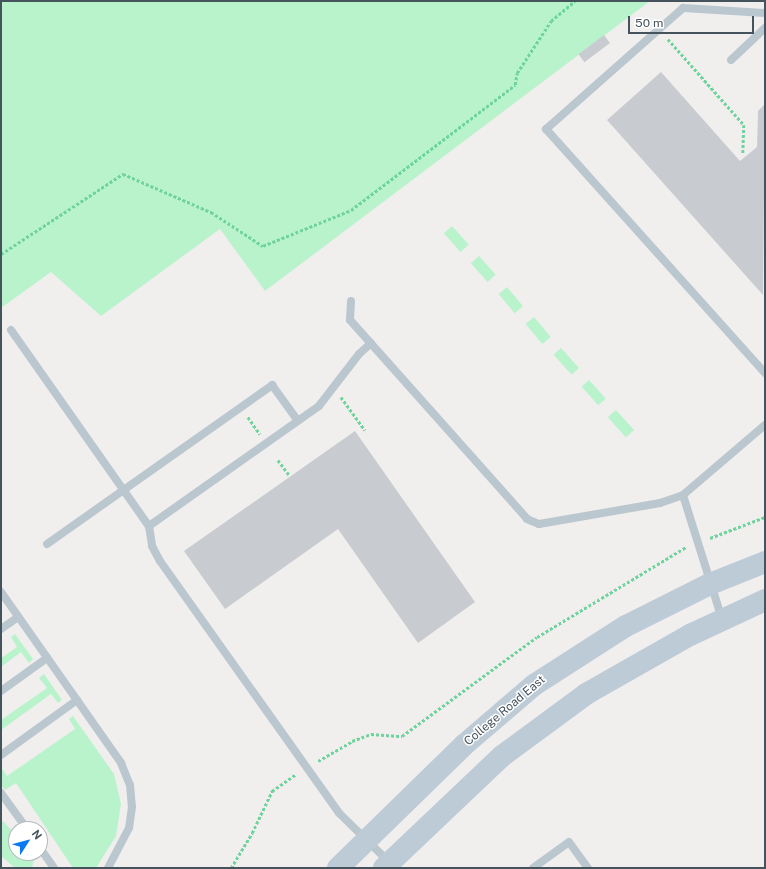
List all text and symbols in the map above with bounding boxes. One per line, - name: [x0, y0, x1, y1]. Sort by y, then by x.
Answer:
- scale bar: [630, 8, 756, 34]
- text: 50 m: [635, 16, 663, 30]
- street label: College Road East: [462, 673, 548, 749]
- north arrow: [8, 821, 48, 861]
- text: N: [30, 828, 44, 842]

